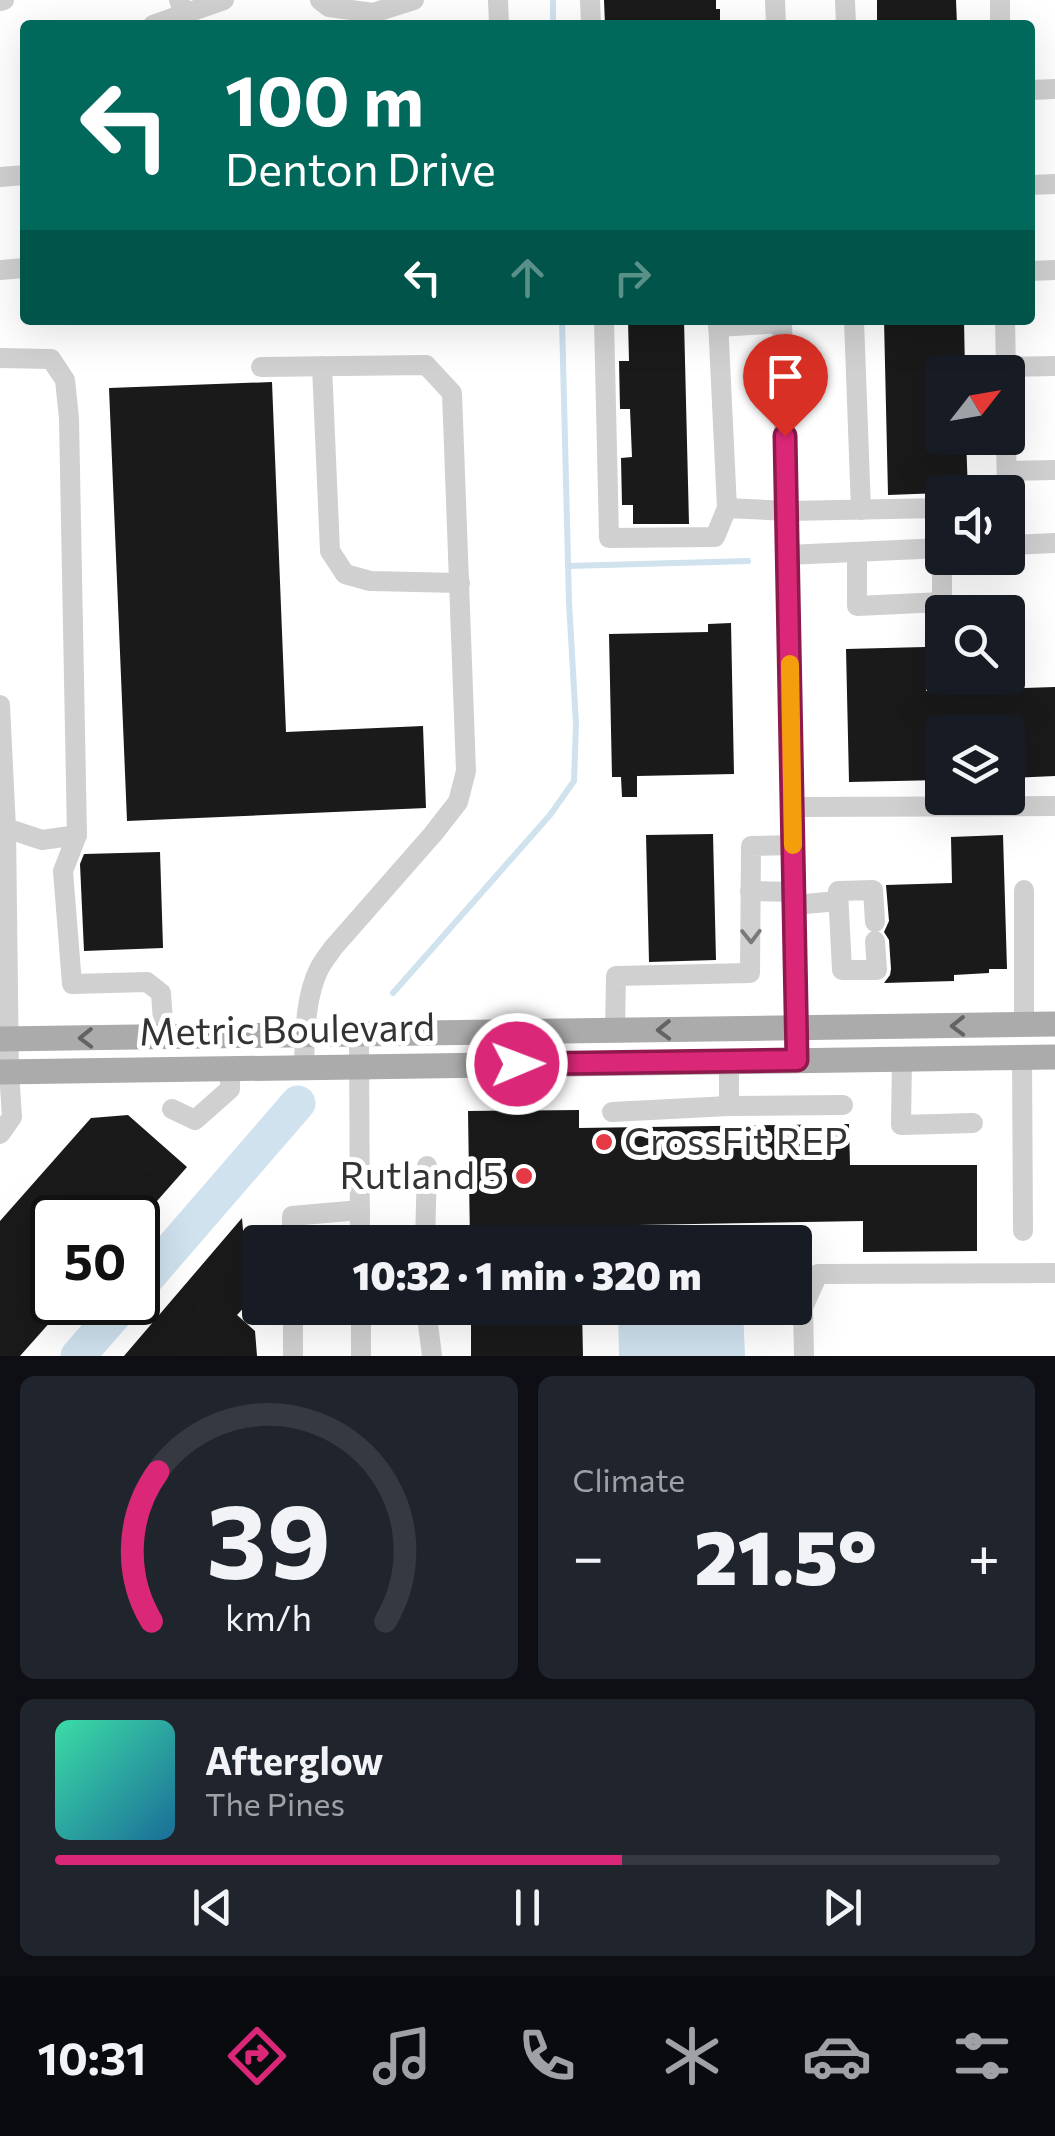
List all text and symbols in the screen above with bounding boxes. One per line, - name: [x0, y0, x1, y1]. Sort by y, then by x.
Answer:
- text: 100 m: [225, 55, 424, 140]
- icon: left: [60, 60, 190, 190]
- text: Denton Drive: [225, 140, 496, 195]
- icon: left: [395, 250, 450, 305]
- icon: ahead: [500, 250, 555, 305]
- icon: right: [605, 250, 660, 305]
- pin: [743, 334, 828, 437]
- icon: arrive: [758, 349, 813, 404]
- north arrow: [925, 355, 1025, 455]
- map controls: [925, 355, 1025, 815]
- button: sound: [925, 475, 1025, 575]
- button: search: [925, 595, 1025, 695]
- button: layers: [925, 715, 1025, 815]
- one-way arrow: [740, 930, 762, 945]
- street label: Metric Boulevard: [139, 1001, 435, 1054]
- position arrow: [465, 1012, 569, 1116]
- one-way arrow: [949, 1015, 965, 1036]
- one-way arrow: [655, 1019, 670, 1041]
- one-way arrow: [77, 1027, 93, 1048]
- place label: CrossFit REP: [624, 1116, 848, 1163]
- marker: CrossFit REP: [593, 1131, 615, 1153]
- place label: Rutland 5: [340, 1150, 504, 1197]
- marker: Rutland 5: [513, 1165, 535, 1187]
- speed limit sign: 50: [30, 1195, 160, 1325]
- text: 10:32 · 1 min · 320 m: [352, 1251, 702, 1298]
- text: Climate: [573, 1459, 685, 1499]
- text: 39: [206, 1473, 331, 1600]
- text: 21.5°: [694, 1509, 877, 1600]
- text: −: [573, 1521, 604, 1588]
- text: +: [968, 1521, 1000, 1588]
- text: km/h: [225, 1595, 312, 1638]
- text: Afterglow: [205, 1736, 383, 1783]
- text: The Pines: [205, 1783, 345, 1823]
- icon: previous: [185, 1880, 240, 1935]
- icon: pause: [500, 1880, 555, 1935]
- icon: next: [815, 1880, 870, 1935]
- icon: directions: [222, 2021, 292, 2091]
- icon: music: [367, 2021, 437, 2091]
- icon: phone: [512, 2021, 582, 2091]
- icon: climate: [657, 2021, 727, 2091]
- icon: car: [802, 2021, 872, 2091]
- icon: filters: [947, 2021, 1017, 2091]
- text: 10:31: [38, 2029, 146, 2084]

